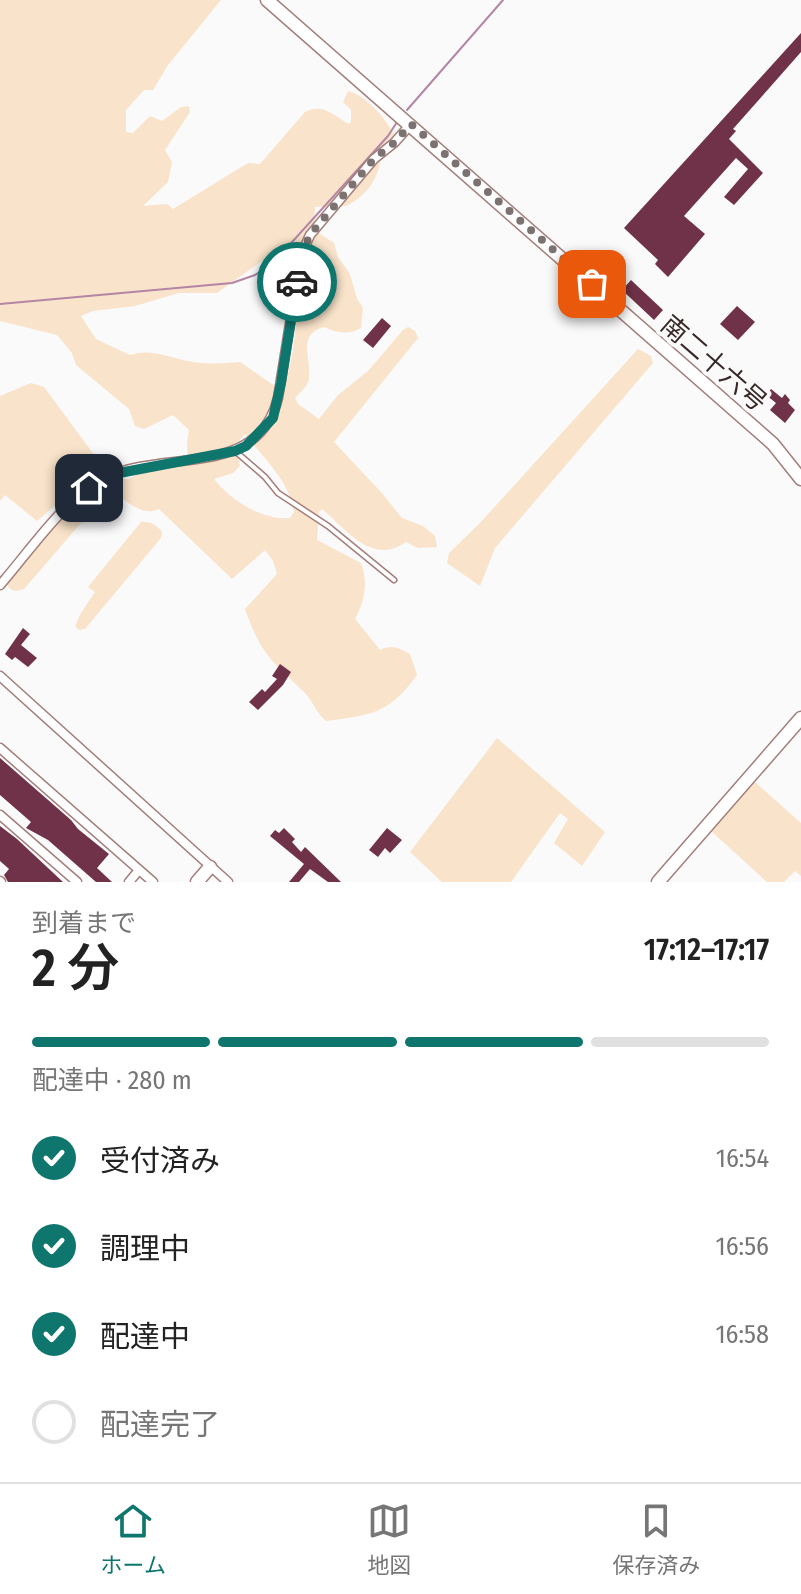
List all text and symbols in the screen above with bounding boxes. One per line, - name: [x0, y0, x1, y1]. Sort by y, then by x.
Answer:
- courier: [257, 242, 337, 322]
- pin: [558, 250, 626, 318]
- icon: car: [275, 260, 319, 304]
- icon: bag: [570, 262, 614, 306]
- street label: 南二十六号: [654, 309, 773, 418]
- pin: [55, 454, 123, 522]
- icon: home: [67, 466, 111, 510]
- text: 到着まで: [32, 908, 136, 939]
- text: 17:12–17:17: [644, 932, 769, 968]
- text: 2 分: [32, 937, 119, 1000]
- text: 配達中 · 280 m: [32, 1065, 192, 1096]
- icon: check: [32, 1136, 76, 1180]
- text: 受付済み: [100, 1143, 220, 1179]
- text: 16:54: [716, 1143, 769, 1174]
- icon: check: [32, 1224, 76, 1268]
- text: 調理中: [100, 1231, 190, 1267]
- text: 16:56: [716, 1231, 769, 1262]
- icon: check: [32, 1312, 76, 1356]
- text: 配達中: [100, 1319, 190, 1355]
- text: 16:58: [715, 1319, 769, 1350]
- text: 配達完了: [100, 1407, 220, 1443]
- tab: ホーム: [101, 1499, 166, 1579]
- tab: 地図: [367, 1499, 411, 1579]
- tab: 保存済み: [612, 1499, 700, 1579]

